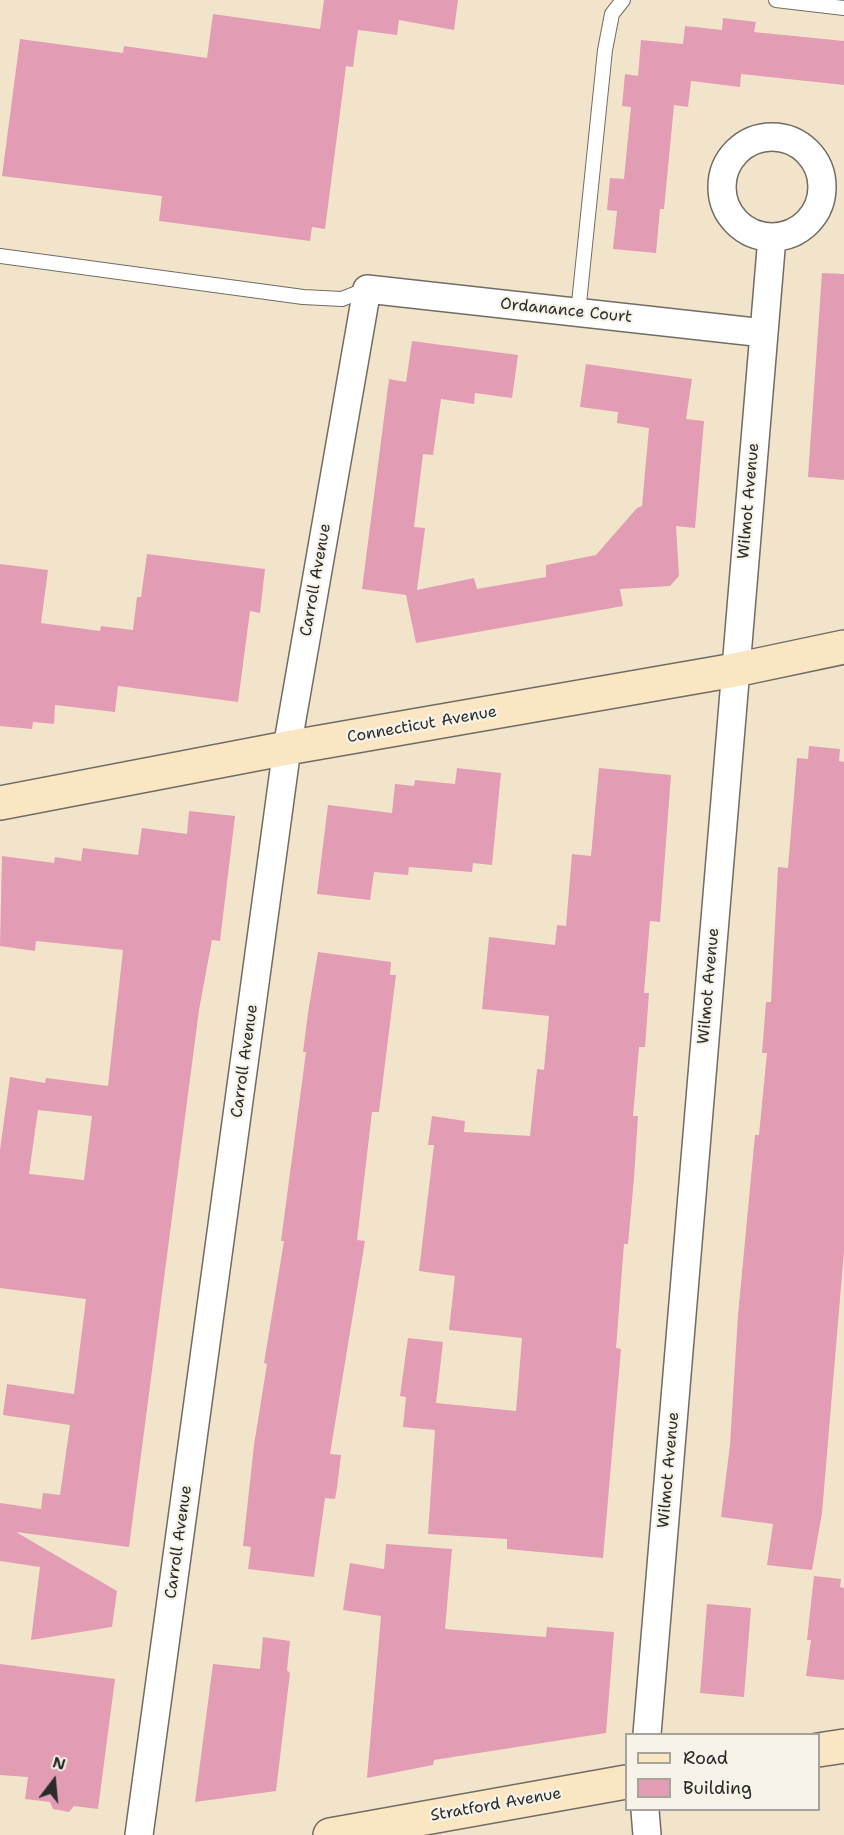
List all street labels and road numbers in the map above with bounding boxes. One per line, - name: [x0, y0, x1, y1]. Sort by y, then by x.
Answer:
- street label: Ordanance Court: [499, 295, 633, 327]
- street label: Wilmot Avenue: [734, 442, 764, 560]
- street label: Carroll Avenue: [297, 522, 335, 638]
- street label: Connecticut Avenue: [346, 702, 498, 748]
- street label: Wilmot Avenue: [694, 927, 724, 1045]
- street label: Carroll Avenue: [228, 1003, 262, 1119]
- street label: Wilmot Avenue: [654, 1411, 684, 1529]
- street label: Carroll Avenue: [162, 1484, 196, 1600]
- street label: Stratford Avenue: [429, 1784, 563, 1826]

